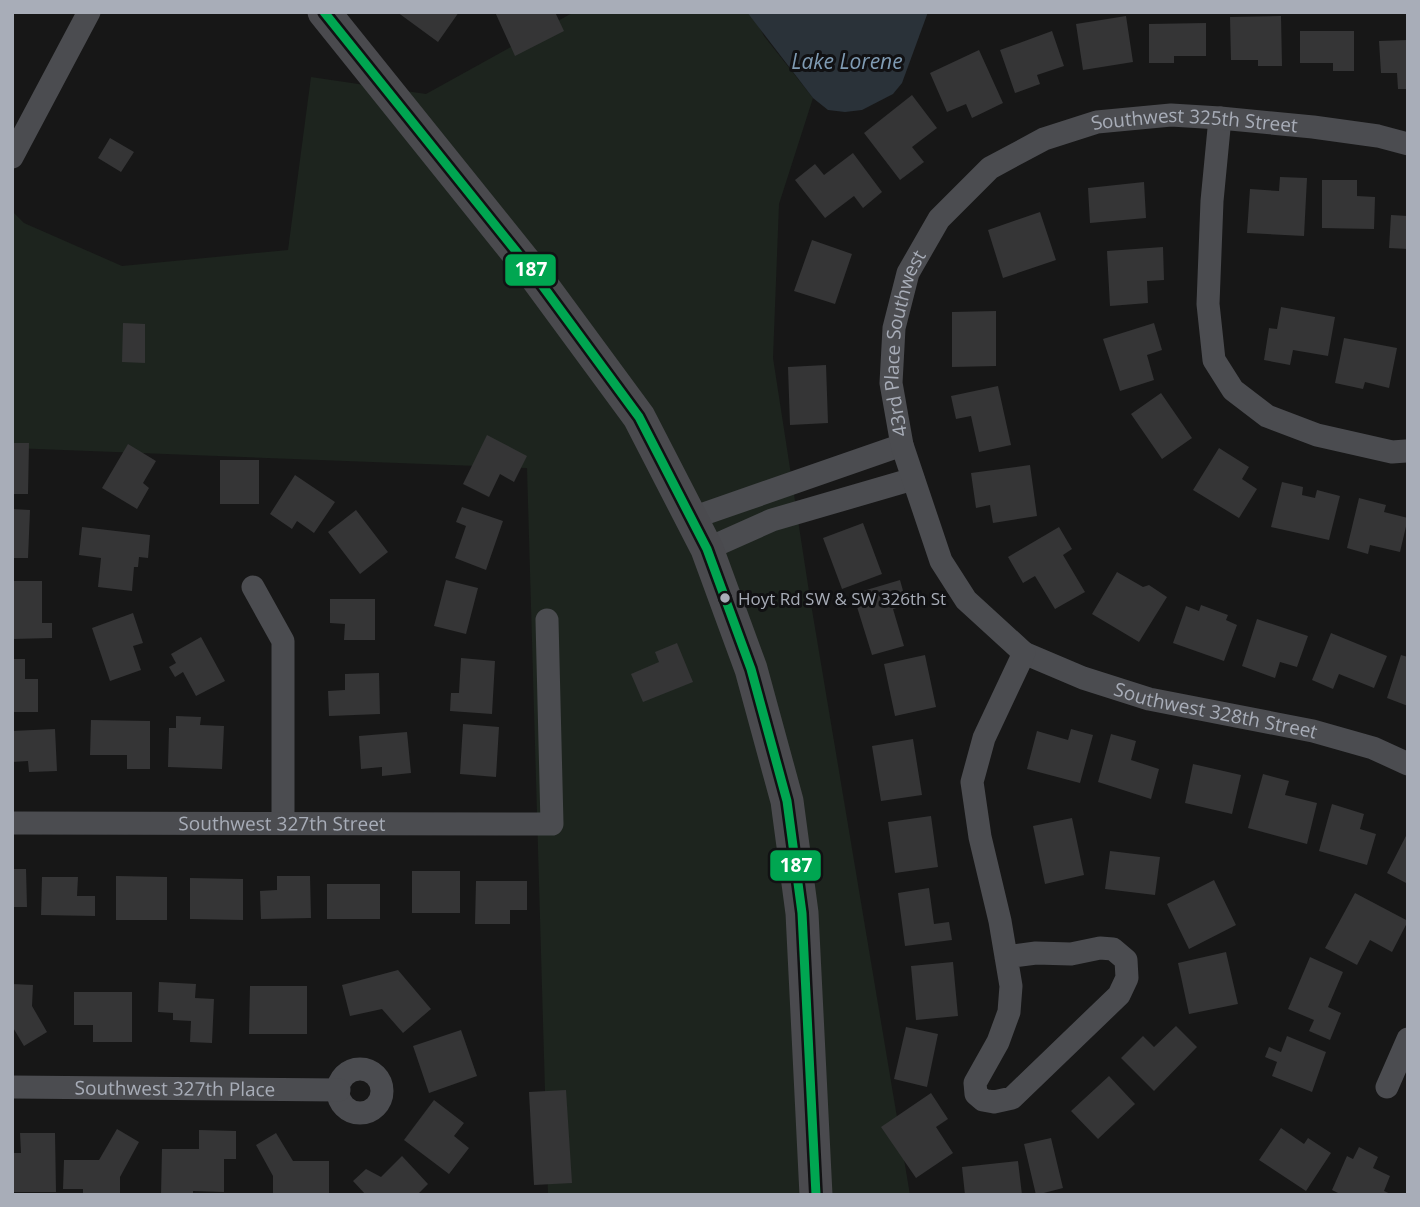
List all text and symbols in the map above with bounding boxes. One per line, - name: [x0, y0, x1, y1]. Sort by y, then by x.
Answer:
- water label: Lake Lorene: [791, 47, 903, 75]
- street label: Southwest 325th Street: [1088, 102, 1299, 138]
- street label: 43rd Place Southwest: [878, 245, 932, 439]
- line badge: 187: [504, 253, 557, 287]
- text: 187: [515, 256, 547, 282]
- place label: Hoyt Rd SW & SW 326th St: [738, 587, 946, 610]
- marker: Hoyt Rd SW & SW 326th St: [718, 591, 732, 605]
- street label: Southwest 328th Street: [1111, 676, 1321, 745]
- street label: Southwest 327th Street: [178, 810, 386, 837]
- line badge: 187: [769, 849, 822, 882]
- text: 187: [780, 852, 812, 878]
- street label: Southwest 327th Place: [75, 1075, 275, 1102]

